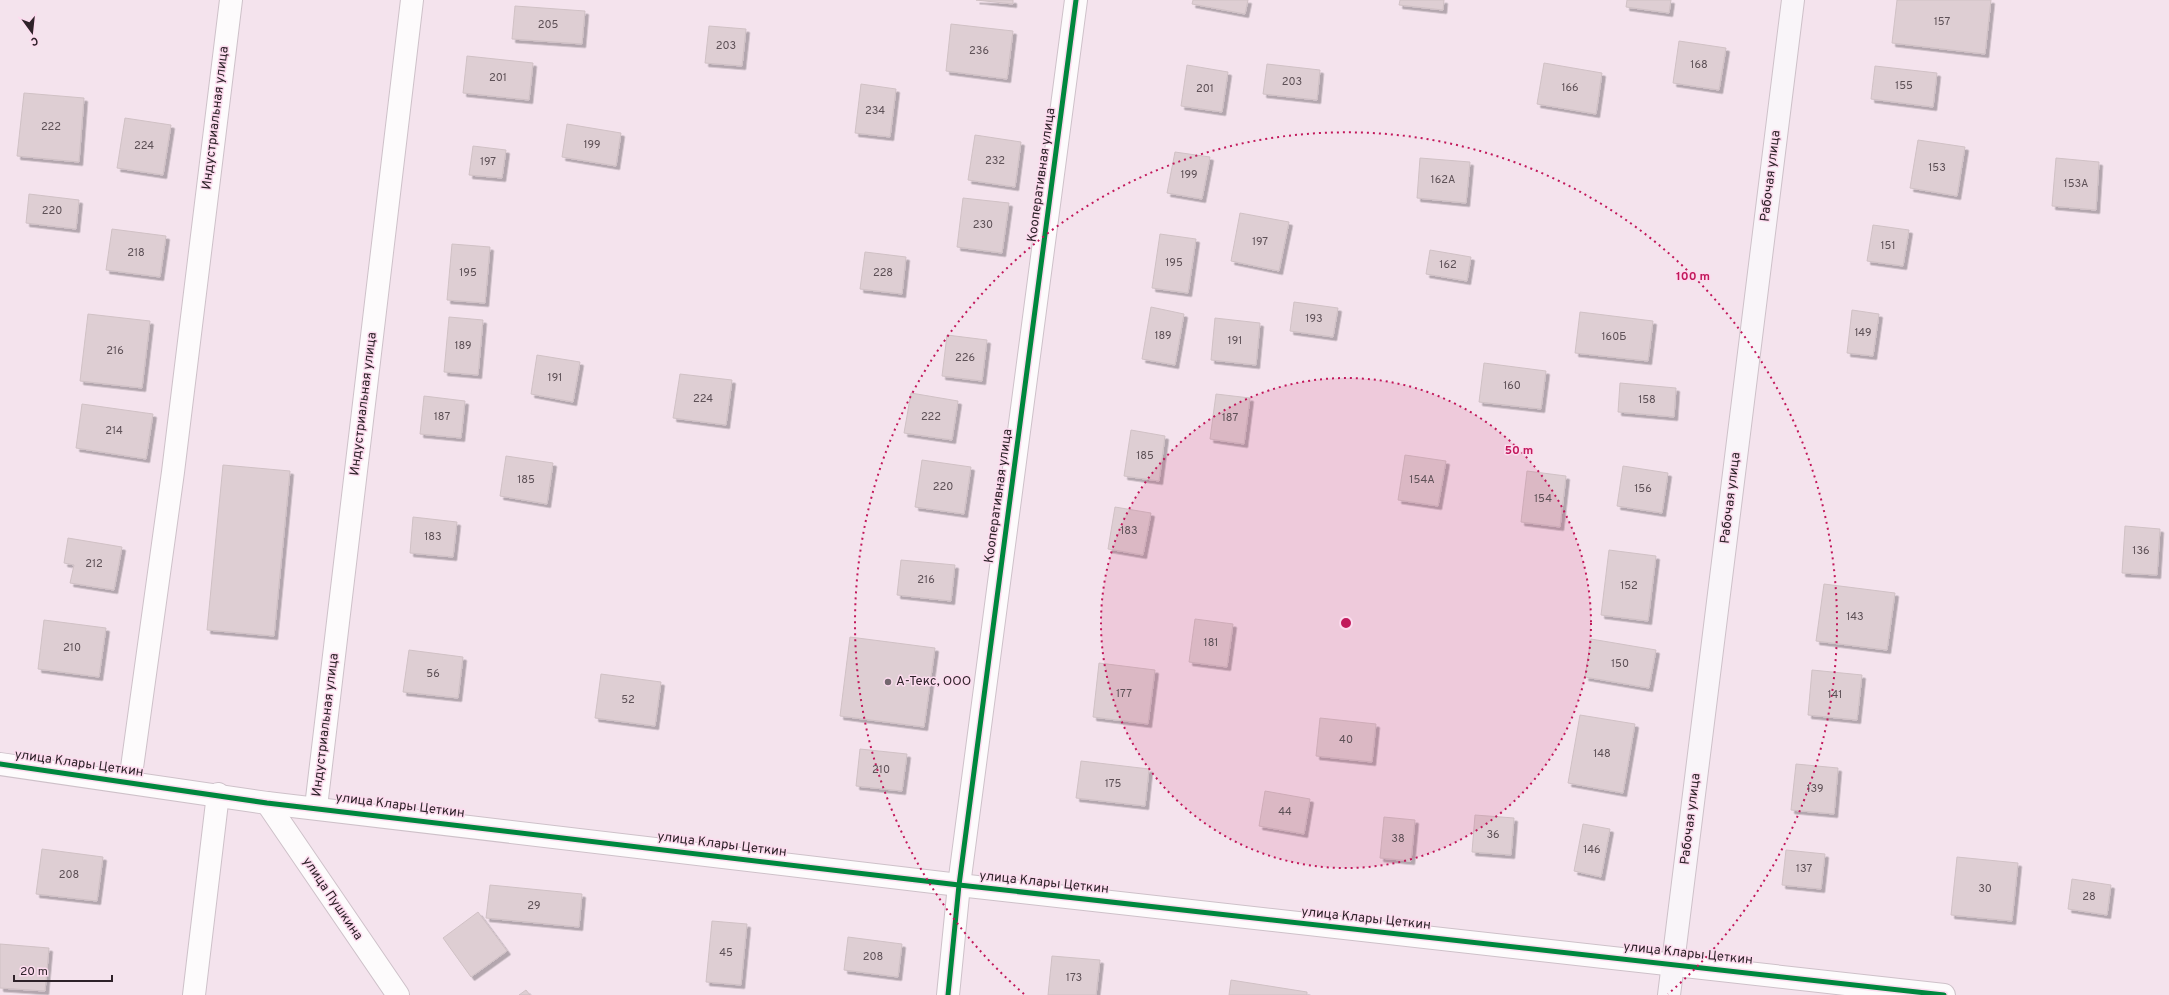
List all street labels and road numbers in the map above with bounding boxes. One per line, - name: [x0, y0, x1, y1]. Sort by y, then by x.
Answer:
- street label: Индустриальная улица: [199, 45, 233, 191]
- street label: Кооперативная улица: [1025, 107, 1059, 243]
- street label: Рабочая улица: [1757, 129, 1785, 223]
- street label: Индустриальная улица: [347, 331, 381, 477]
- street label: Кооперативная улица: [982, 428, 1016, 564]
- street label: Рабочая улица: [1717, 451, 1745, 545]
- street label: Индустриальная улица: [309, 652, 343, 798]
- street label: улица Клары Цеткин: [14, 747, 144, 781]
- street label: Рабочая улица: [1677, 772, 1705, 866]
- street label: улица Клары Цеткин: [335, 790, 465, 822]
- street label: улица Клары Цеткин: [657, 829, 787, 861]
- street label: улица Пушкина: [298, 854, 366, 944]
- street label: улица Клары Цеткин: [979, 868, 1109, 898]
- street label: улица Клары Цеткин: [1301, 904, 1431, 934]
- street label: улица Клары Цеткин: [1623, 939, 1753, 969]

